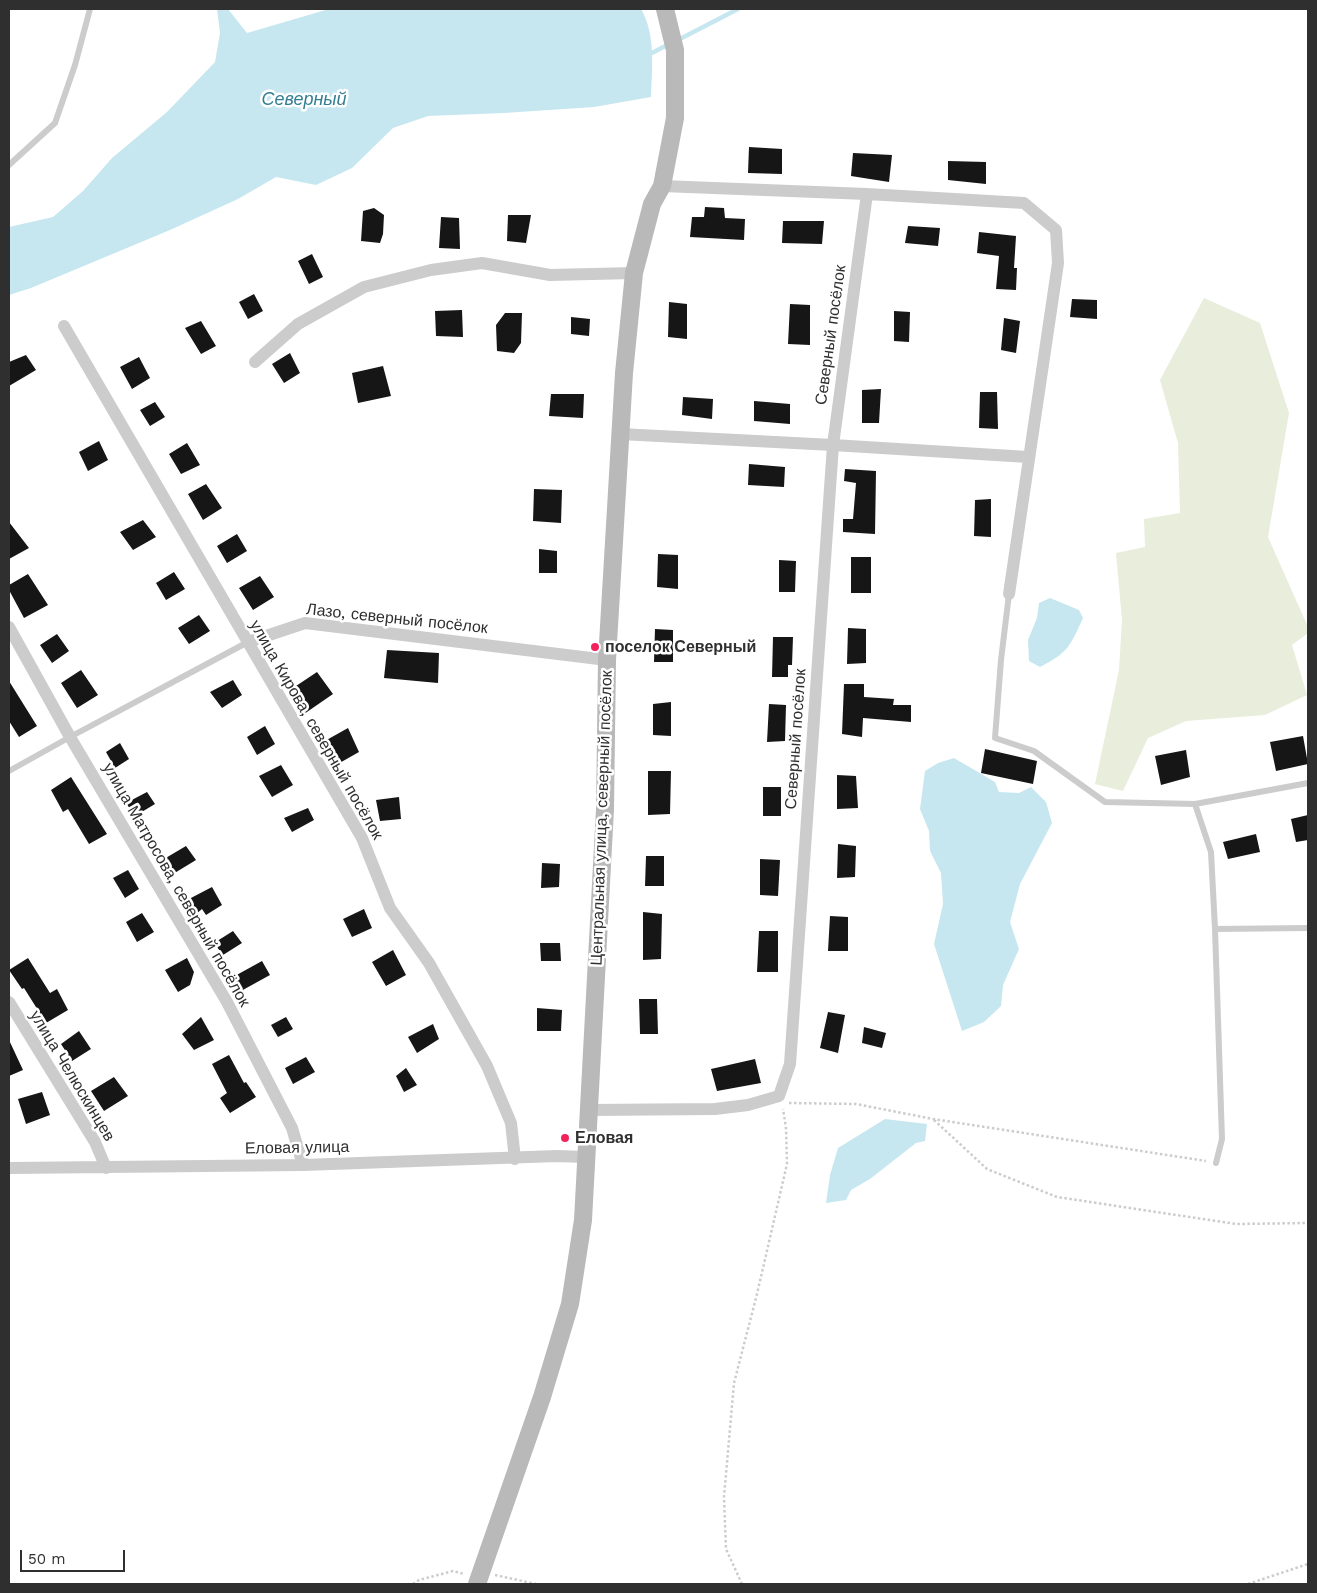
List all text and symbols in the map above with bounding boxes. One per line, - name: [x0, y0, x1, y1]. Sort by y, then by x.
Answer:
- water label: Северный: [261, 89, 347, 111]
- street label: Северный посёлок: [812, 264, 850, 406]
- street label: Лазо, северный посёлок: [305, 600, 489, 638]
- street label: улица Кирова, северный посёлок: [245, 617, 387, 843]
- place label: поселок Северный: [605, 637, 756, 657]
- marker: поселок Северный: [589, 641, 601, 653]
- street label: Северный посёлок: [781, 668, 811, 810]
- street label: Центральная улица, северный посёлок: [587, 670, 617, 966]
- street label: улица Матросова, северный посёлок: [98, 760, 254, 1010]
- street label: улица Челюскинцев: [25, 1007, 119, 1145]
- place label: Еловая: [575, 1128, 633, 1148]
- marker: Еловая: [559, 1132, 571, 1144]
- street label: Еловая улица: [245, 1137, 349, 1159]
- scale bar: [22, 1540, 128, 1572]
- text: 50 m: [28, 1550, 65, 1568]

